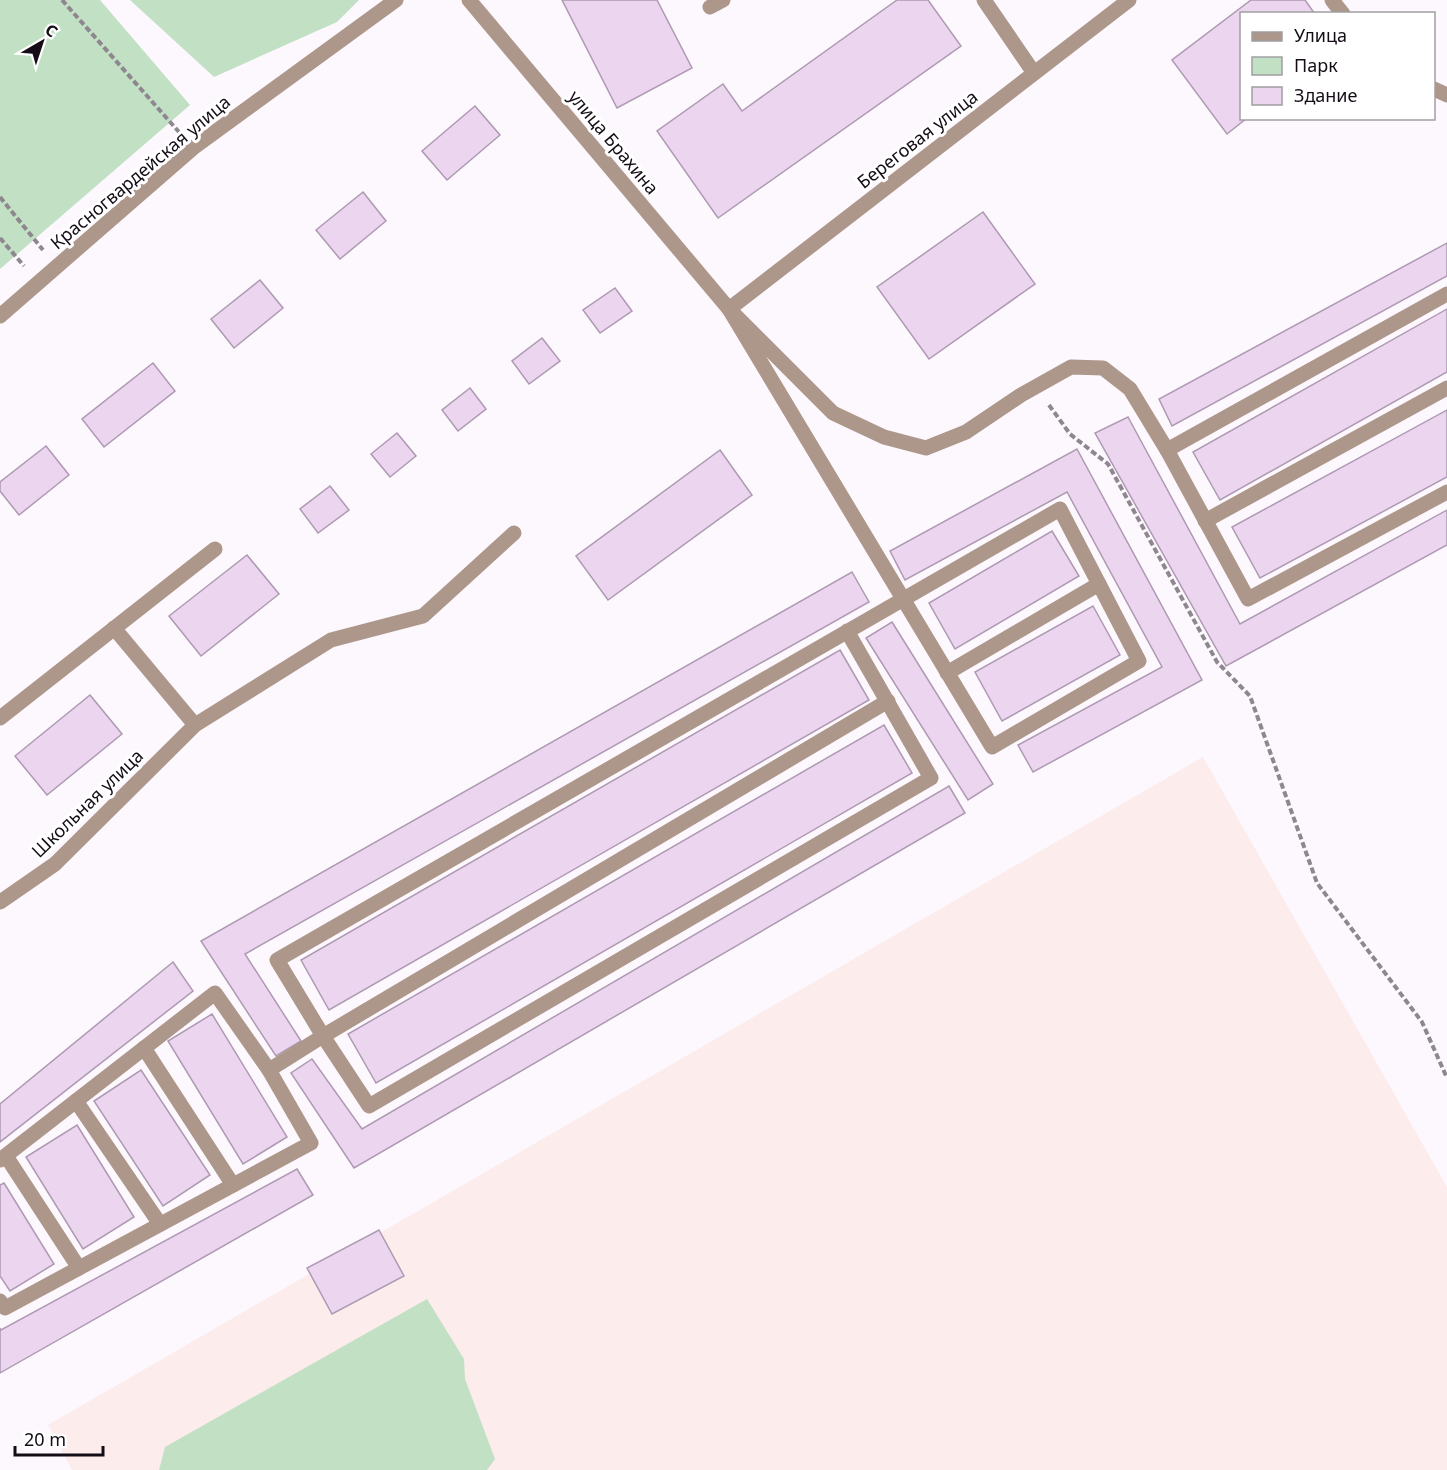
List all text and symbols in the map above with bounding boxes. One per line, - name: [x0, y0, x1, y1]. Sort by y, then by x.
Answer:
- north arrow: [12, 12, 72, 72]
- legend: [1240, 12, 1435, 120]
- text: С: [41, 19, 62, 42]
- text: Улица: [1294, 23, 1347, 47]
- text: Парк: [1294, 53, 1338, 77]
- text: Здание: [1294, 83, 1358, 107]
- street label: Береговая улица: [852, 84, 982, 194]
- street label: улица Брахина: [563, 85, 665, 199]
- street label: Красногвардейская улица: [45, 90, 235, 254]
- street label: Школьная улица: [26, 744, 148, 862]
- scale bar: [15, 1419, 104, 1457]
- text: 20 m: [24, 1427, 66, 1451]

